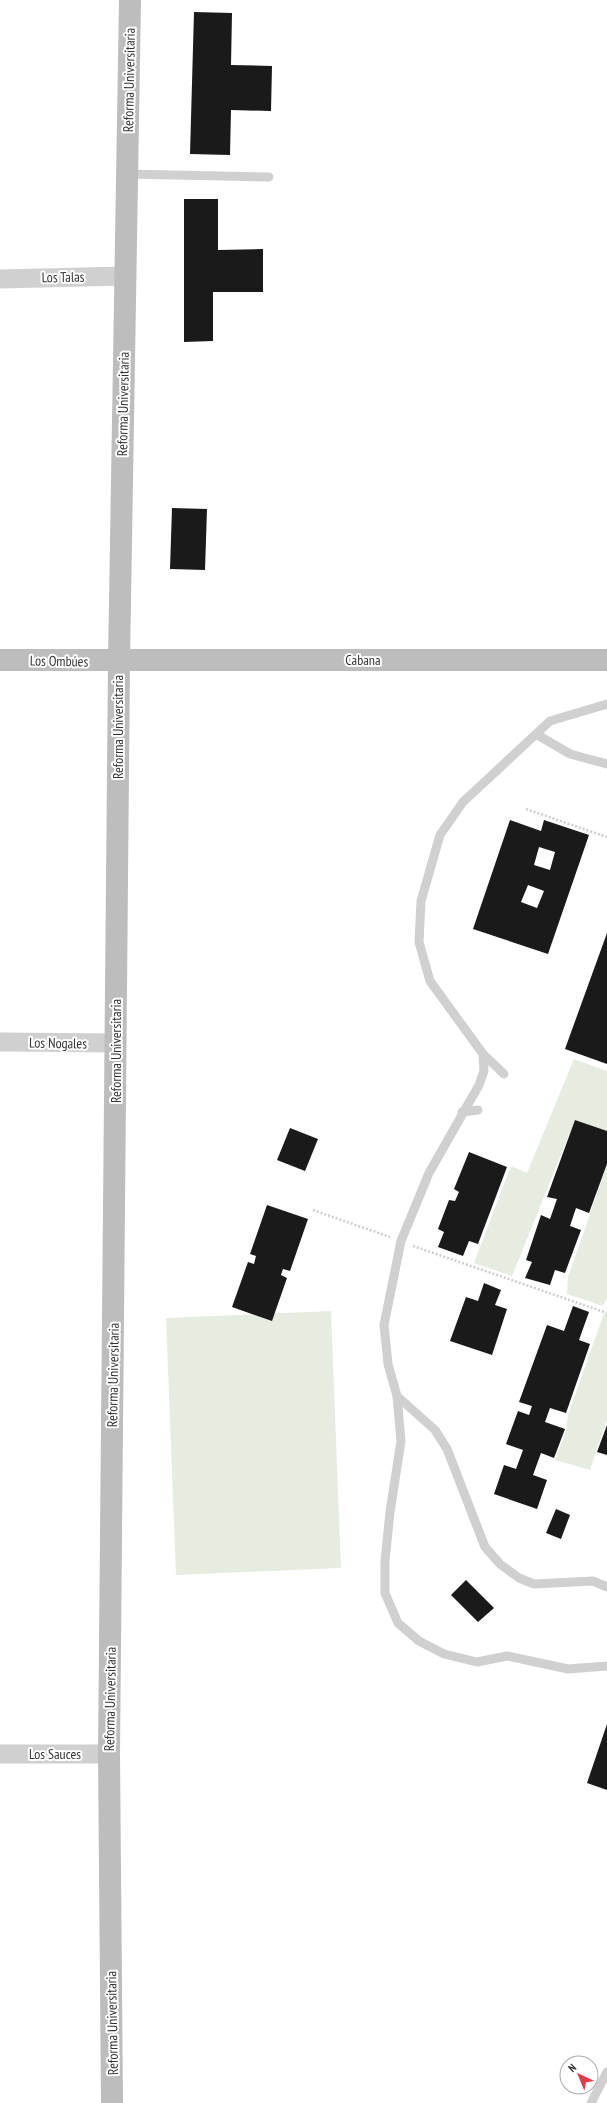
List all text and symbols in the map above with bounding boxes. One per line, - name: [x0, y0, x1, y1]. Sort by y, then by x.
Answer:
- street label: Reforma Universitaria: [119, 28, 139, 132]
- street label: Los Talas: [41, 268, 85, 286]
- street label: Reforma Universitaria: [113, 352, 133, 456]
- street label: Los Ombúes: [30, 651, 89, 671]
- street label: Cabana: [345, 651, 381, 669]
- street label: Reforma Universitaria: [109, 675, 127, 779]
- street label: Reforma Universitaria: [107, 999, 125, 1103]
- street label: Los Nogales: [29, 1033, 87, 1053]
- street label: Reforma Universitaria: [103, 1323, 123, 1427]
- street label: Reforma Universitaria: [100, 1647, 120, 1751]
- street label: Los Sauces: [29, 1745, 81, 1763]
- street label: Reforma Universitaria: [102, 1971, 122, 2075]
- north arrow: [559, 2055, 599, 2095]
- text: N: [565, 2061, 579, 2075]

